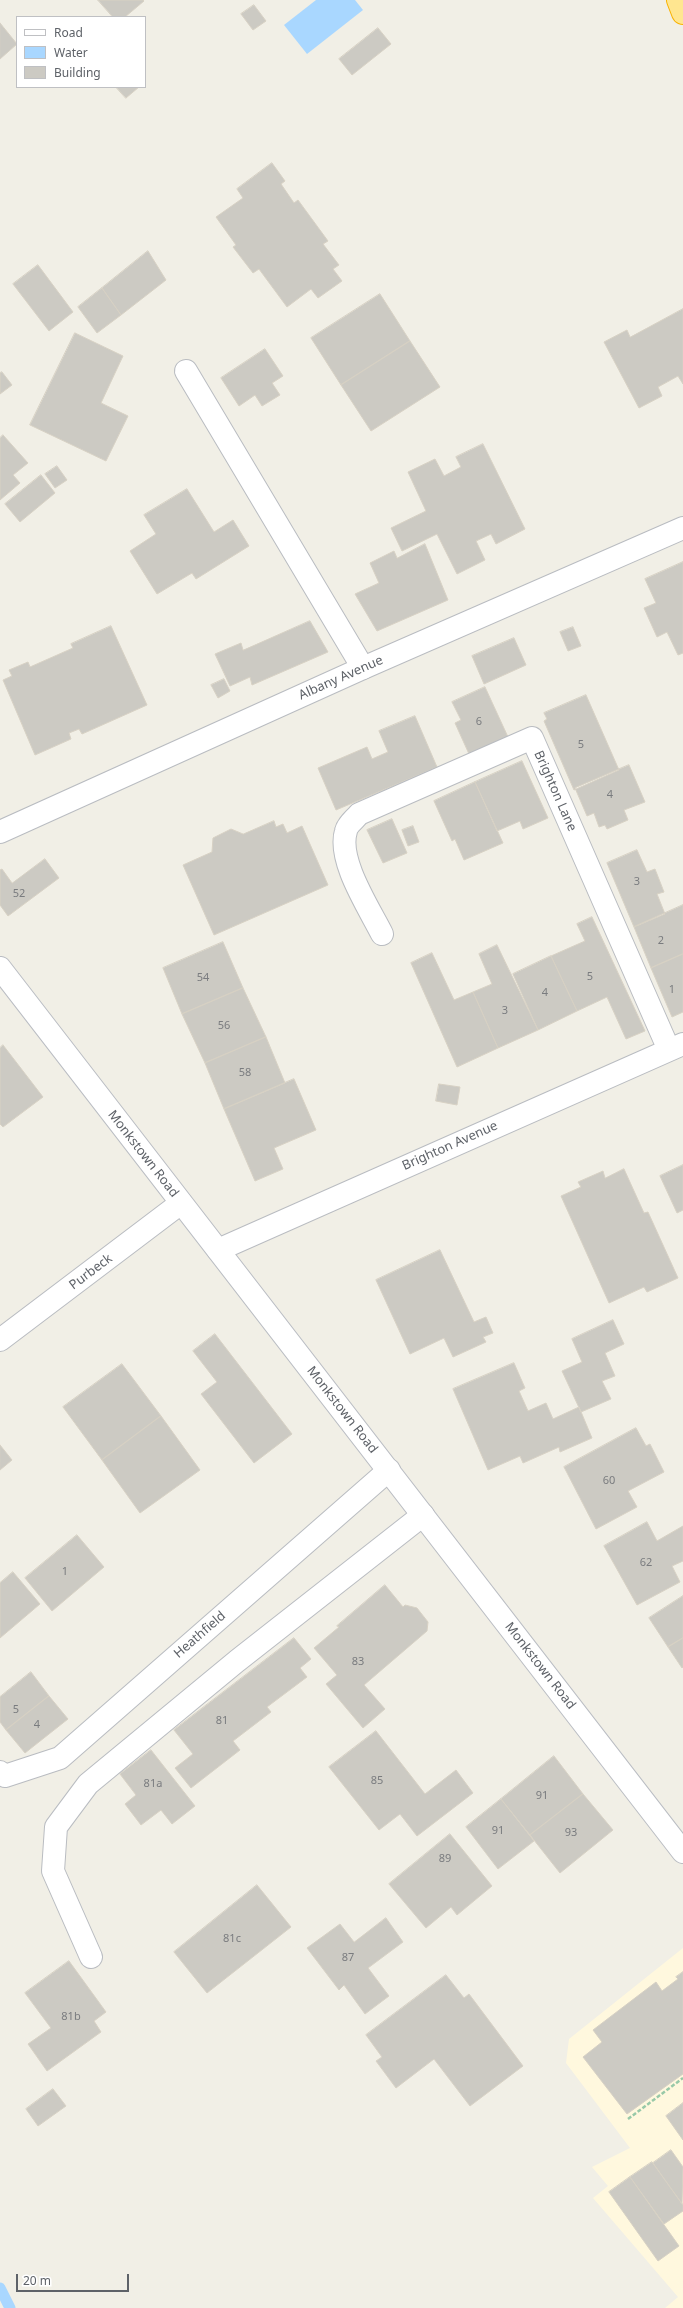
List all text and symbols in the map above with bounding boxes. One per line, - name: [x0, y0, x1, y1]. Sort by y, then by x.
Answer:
- legend: [16, 16, 146, 88]
- text: Road: [54, 24, 83, 41]
- text: Water: [54, 44, 88, 61]
- text: Building: [54, 64, 101, 81]
- street label: Albany Avenue: [296, 652, 386, 704]
- house number: 6: [476, 715, 482, 729]
- house number: 5: [578, 738, 584, 752]
- street label: Brighton Lane: [530, 748, 580, 834]
- house number: 4: [607, 788, 613, 802]
- house number: 3: [634, 875, 640, 889]
- house number: 52: [13, 887, 25, 901]
- house number: 2: [658, 934, 664, 948]
- house number: 5: [587, 970, 593, 984]
- house number: 54: [197, 971, 209, 985]
- house number: 1: [669, 983, 675, 997]
- house number: 4: [542, 986, 548, 1000]
- house number: 3: [502, 1004, 508, 1018]
- house number: 56: [218, 1019, 230, 1033]
- house number: 58: [239, 1066, 251, 1080]
- street label: Monkstown Road: [104, 1107, 182, 1201]
- street label: Brighton Avenue: [400, 1118, 500, 1174]
- street label: Purbeck: [66, 1251, 116, 1293]
- street label: Monkstown Road: [303, 1363, 381, 1457]
- house number: 60: [603, 1474, 615, 1488]
- house number: 62: [640, 1556, 652, 1570]
- house number: 1: [62, 1565, 68, 1579]
- street label: Heathfield: [171, 1608, 229, 1662]
- street label: Monkstown Road: [501, 1619, 579, 1713]
- house number: 83: [352, 1655, 364, 1669]
- house number: 5: [13, 1703, 19, 1717]
- house number: 81: [216, 1714, 228, 1728]
- house number: 4: [34, 1718, 40, 1732]
- house number: 85: [371, 1774, 383, 1788]
- house number: 81a: [144, 1777, 162, 1791]
- house number: 91: [536, 1789, 548, 1803]
- house number: 91: [492, 1824, 504, 1838]
- house number: 93: [565, 1826, 577, 1840]
- house number: 89: [439, 1852, 451, 1866]
- house number: 81c: [223, 1932, 241, 1946]
- house number: 87: [342, 1951, 354, 1965]
- house number: 81b: [61, 2010, 81, 2024]
- scale bar: [18, 2266, 131, 2292]
- text: 20 m: [23, 2272, 51, 2289]

